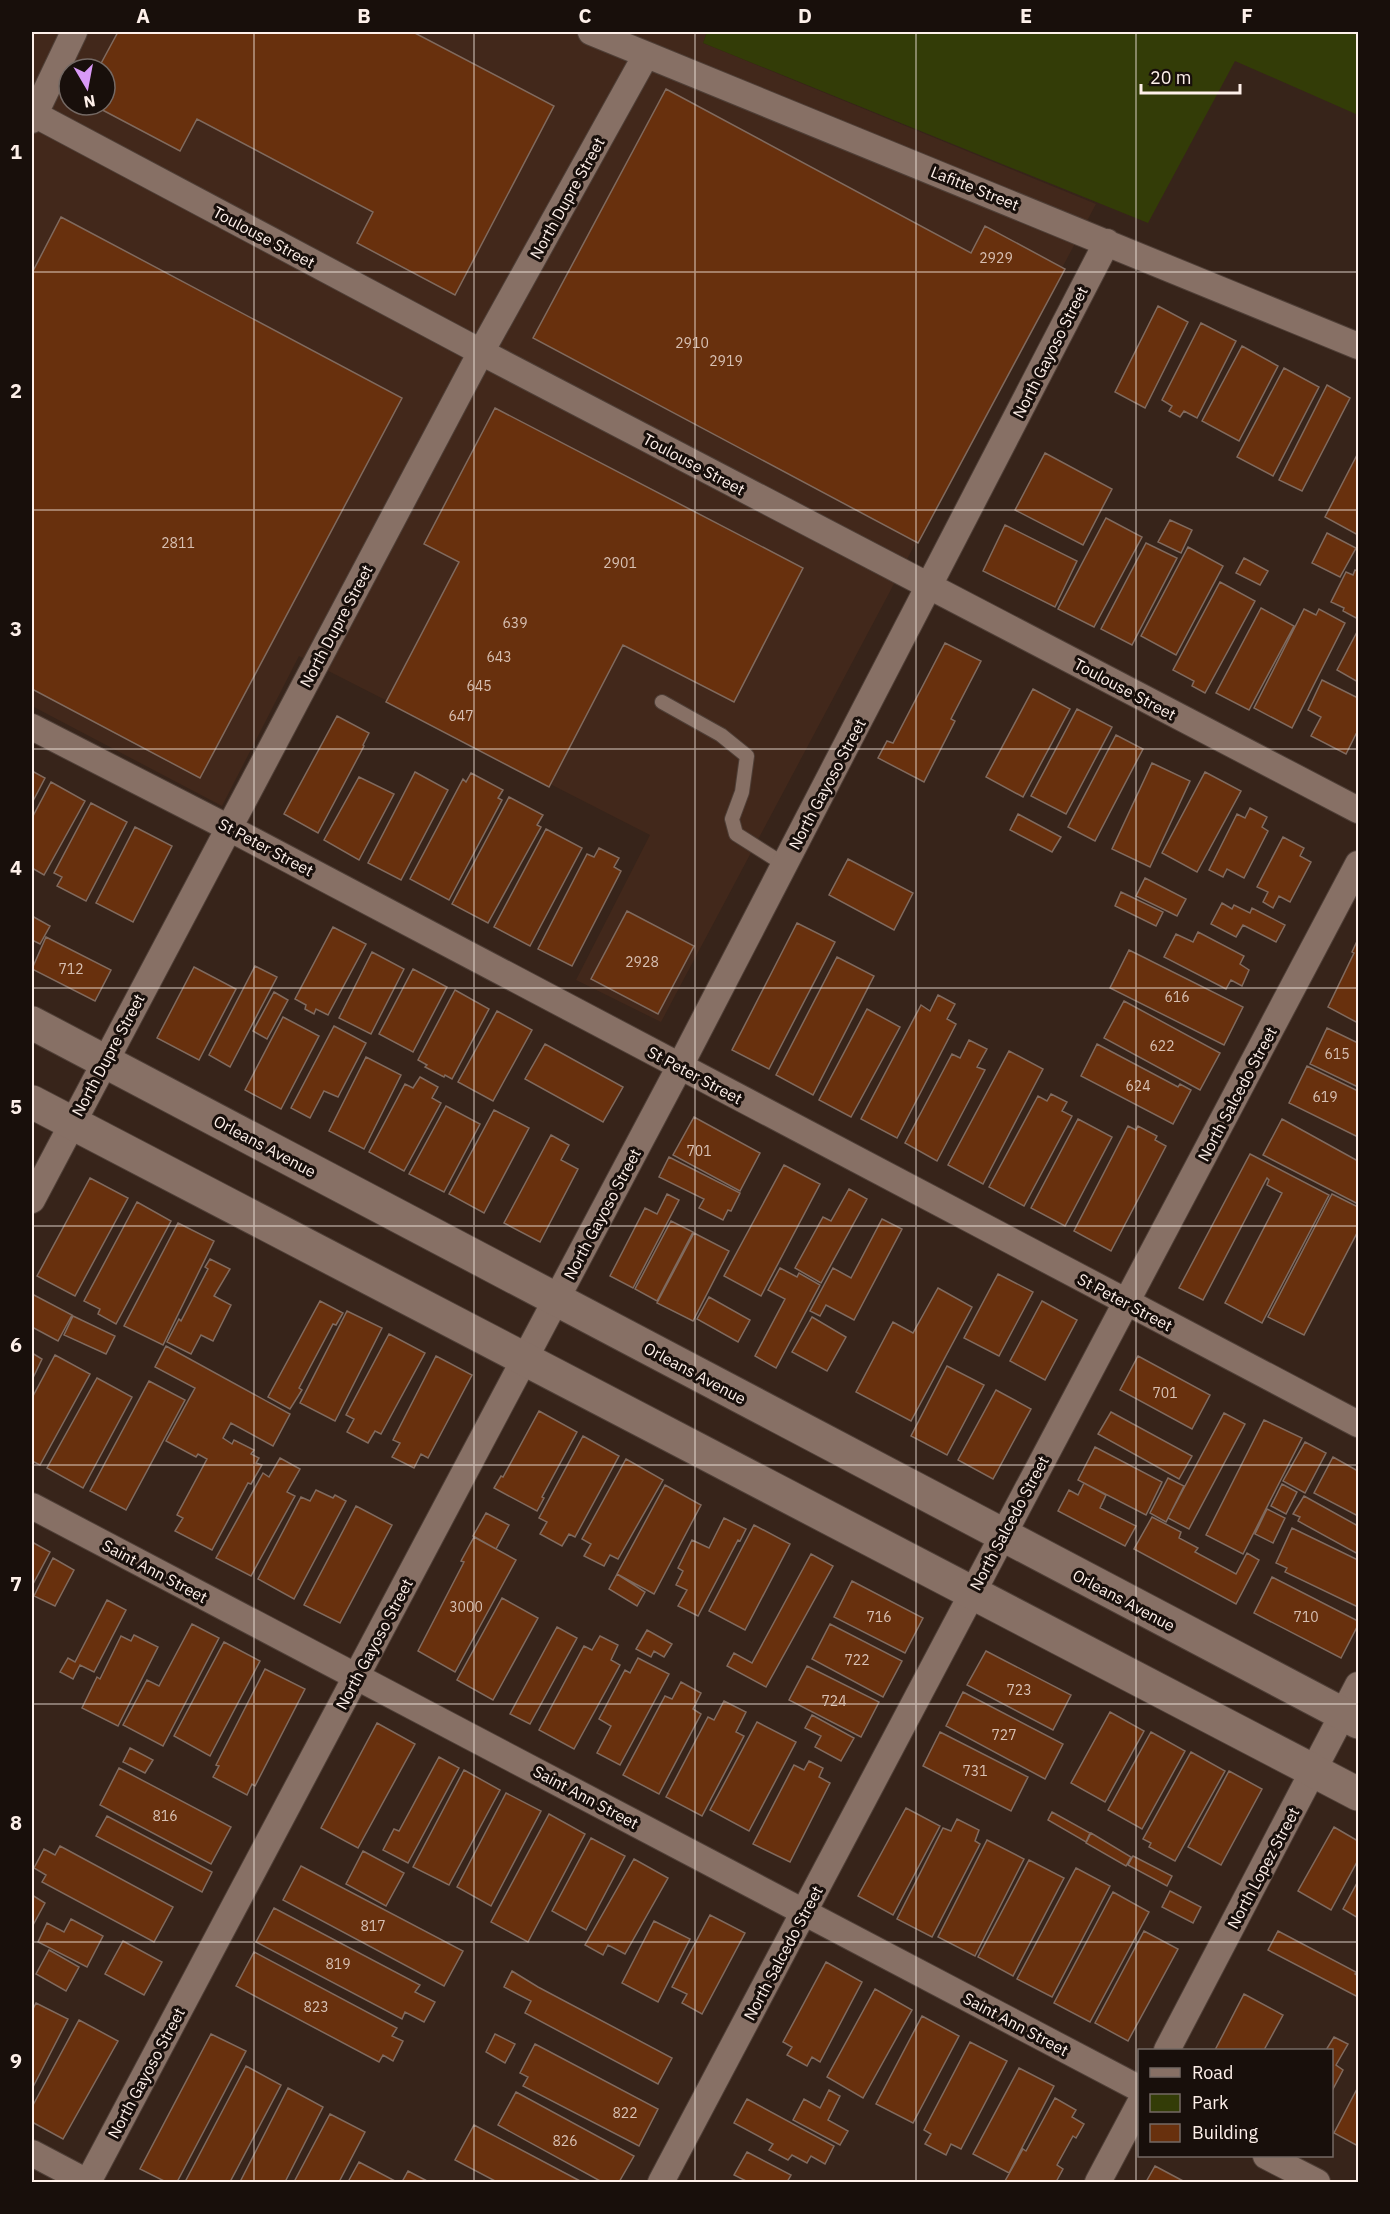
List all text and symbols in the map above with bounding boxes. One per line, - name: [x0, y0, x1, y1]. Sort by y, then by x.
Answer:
- text: A: [136, 2, 150, 29]
- text: B: [357, 2, 371, 29]
- text: C: [578, 2, 592, 29]
- text: D: [798, 2, 812, 29]
- text: E: [1020, 2, 1032, 29]
- text: F: [1241, 2, 1253, 29]
- north arrow: [57, 57, 117, 117]
- scale bar: [1141, 57, 1240, 95]
- text: 20 m: [1150, 66, 1192, 89]
- text: N: [82, 91, 97, 113]
- street label: North Dupre Street: [525, 134, 609, 262]
- text: 1: [10, 138, 22, 165]
- street label: Lafitte Street: [928, 161, 1022, 215]
- street label: Toulouse Street: [210, 202, 318, 272]
- house number: 2929: [979, 249, 1013, 267]
- street label: North Gayoso Street: [1008, 283, 1092, 421]
- house number: 2910: [675, 334, 709, 352]
- house number: 2919: [709, 352, 743, 370]
- text: 2: [10, 377, 22, 404]
- street label: Toulouse Street: [640, 429, 748, 499]
- house number: 2811: [161, 534, 195, 552]
- house number: 2901: [603, 554, 637, 572]
- street label: North Dupre Street: [295, 561, 377, 691]
- house number: 639: [502, 614, 528, 632]
- text: 3: [10, 615, 22, 642]
- house number: 643: [486, 648, 512, 666]
- street label: Toulouse Street: [1071, 654, 1179, 724]
- house number: 645: [466, 677, 492, 695]
- house number: 647: [448, 707, 474, 725]
- street label: North Gayoso Street: [784, 715, 870, 853]
- street label: St Peter Street: [215, 814, 317, 880]
- text: 4: [10, 854, 22, 881]
- house number: 2928: [625, 953, 659, 971]
- house number: 712: [58, 960, 84, 978]
- house number: 616: [1164, 988, 1190, 1006]
- street label: North Dupre Street: [67, 990, 149, 1120]
- street label: North Salcedo Street: [1193, 1023, 1281, 1165]
- house number: 622: [1149, 1037, 1175, 1055]
- street label: St Peter Street: [644, 1042, 746, 1108]
- house number: 615: [1324, 1045, 1350, 1063]
- house number: 624: [1125, 1077, 1151, 1095]
- house number: 619: [1312, 1088, 1338, 1106]
- text: 5: [10, 1093, 22, 1120]
- street label: Orleans Avenue: [210, 1111, 320, 1181]
- house number: 701: [686, 1142, 712, 1160]
- street label: North Gayoso Street: [559, 1145, 645, 1283]
- street label: St Peter Street: [1074, 1269, 1176, 1335]
- text: 6: [10, 1331, 22, 1358]
- street label: Orleans Avenue: [640, 1338, 750, 1408]
- house number: 701: [1152, 1384, 1178, 1402]
- street label: North Salcedo Street: [965, 1452, 1053, 1594]
- street label: Saint Ann Street: [99, 1535, 211, 1607]
- street label: Orleans Avenue: [1069, 1565, 1179, 1635]
- text: 7: [10, 1570, 22, 1597]
- street label: North Gayoso Street: [331, 1575, 417, 1713]
- house number: 3000: [449, 1598, 483, 1616]
- house number: 716: [866, 1608, 892, 1626]
- house number: 710: [1293, 1608, 1319, 1626]
- house number: 722: [844, 1651, 870, 1669]
- house number: 723: [1006, 1681, 1032, 1699]
- house number: 724: [821, 1692, 847, 1710]
- house number: 727: [991, 1726, 1017, 1744]
- street label: Saint Ann Street: [530, 1761, 642, 1833]
- house number: 731: [962, 1762, 988, 1780]
- street label: North Lopez Street: [1223, 1804, 1303, 1932]
- house number: 816: [152, 1807, 178, 1825]
- text: 8: [10, 1809, 22, 1836]
- street label: North Salcedo Street: [739, 1882, 827, 2024]
- house number: 817: [360, 1917, 386, 1935]
- house number: 819: [325, 1955, 351, 1973]
- street label: Saint Ann Street: [960, 1988, 1072, 2060]
- house number: 823: [303, 1998, 329, 2016]
- street label: North Gayoso Street: [103, 2004, 189, 2142]
- text: 9: [10, 2047, 22, 2074]
- legend: [1138, 2049, 1333, 2157]
- text: Road: [1192, 2061, 1233, 2084]
- text: Park: [1192, 2091, 1229, 2114]
- house number: 822: [612, 2104, 638, 2122]
- text: Building: [1192, 2121, 1259, 2144]
- house number: 826: [552, 2132, 578, 2150]

